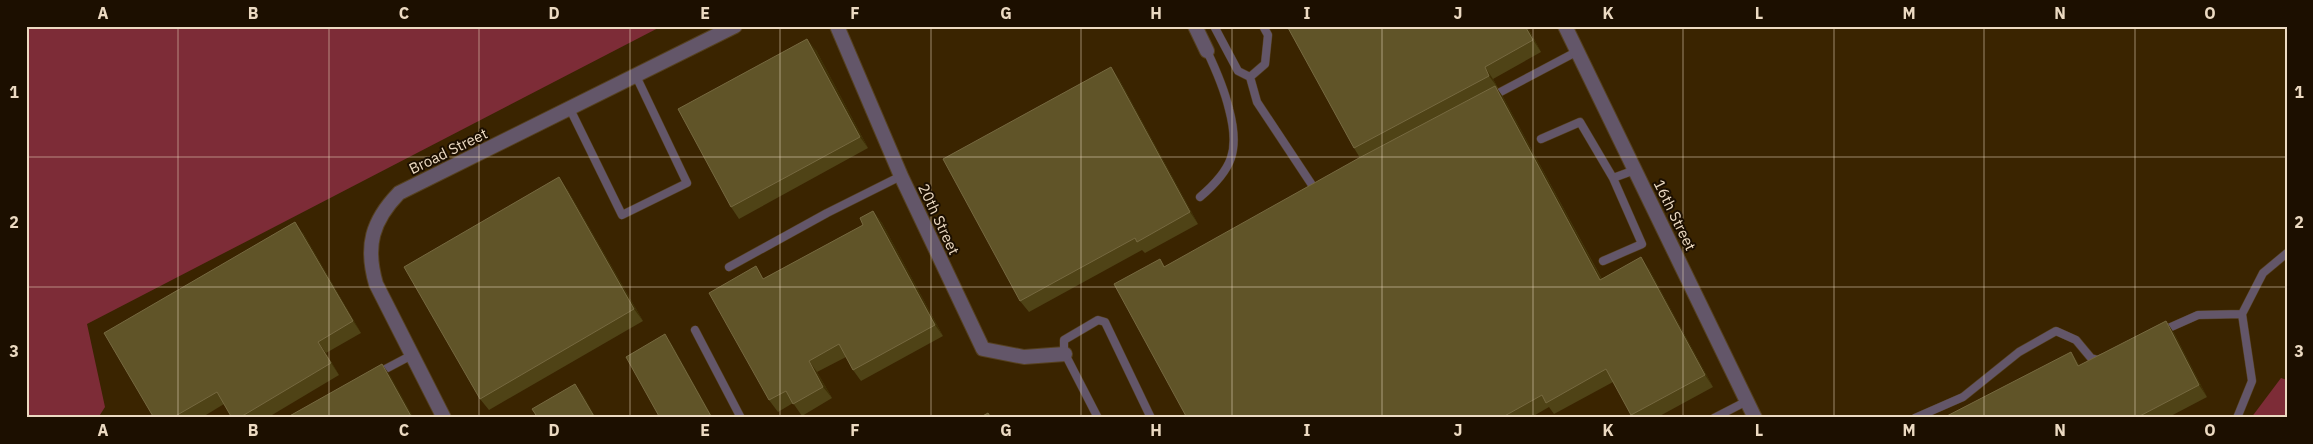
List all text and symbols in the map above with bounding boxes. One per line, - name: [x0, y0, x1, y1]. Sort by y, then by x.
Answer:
- text: A: [98, 3, 109, 23]
- text: B: [248, 3, 259, 23]
- text: C: [399, 3, 409, 23]
- text: D: [548, 3, 560, 23]
- text: E: [700, 3, 710, 23]
- text: F: [850, 3, 860, 23]
- text: G: [1000, 3, 1012, 23]
- text: H: [1150, 3, 1162, 23]
- text: I: [1304, 3, 1311, 23]
- text: J: [1454, 3, 1462, 23]
- text: K: [1602, 3, 1614, 23]
- text: L: [1755, 3, 1763, 23]
- text: M: [1902, 3, 1916, 23]
- text: N: [2054, 3, 2066, 23]
- text: O: [2204, 3, 2216, 23]
- text: 1: [9, 82, 19, 102]
- text: 1: [2294, 82, 2304, 102]
- street label: Broad Street: [406, 124, 490, 178]
- street label: 16th Street: [1650, 176, 1700, 254]
- street label: 20th Street: [914, 180, 964, 258]
- text: 2: [9, 212, 19, 232]
- text: 2: [2294, 212, 2304, 232]
- text: 3: [9, 341, 19, 361]
- text: 3: [2294, 341, 2304, 361]
- text: A: [98, 420, 109, 440]
- text: B: [248, 420, 259, 440]
- text: C: [399, 420, 409, 440]
- text: D: [548, 420, 560, 440]
- text: E: [700, 420, 710, 440]
- text: F: [850, 420, 860, 440]
- text: G: [1000, 420, 1012, 440]
- text: H: [1150, 420, 1162, 440]
- text: I: [1304, 420, 1311, 440]
- text: J: [1454, 420, 1462, 440]
- text: K: [1602, 420, 1614, 440]
- text: L: [1755, 420, 1763, 440]
- text: M: [1902, 420, 1916, 440]
- text: N: [2054, 420, 2066, 440]
- text: O: [2204, 420, 2216, 440]

